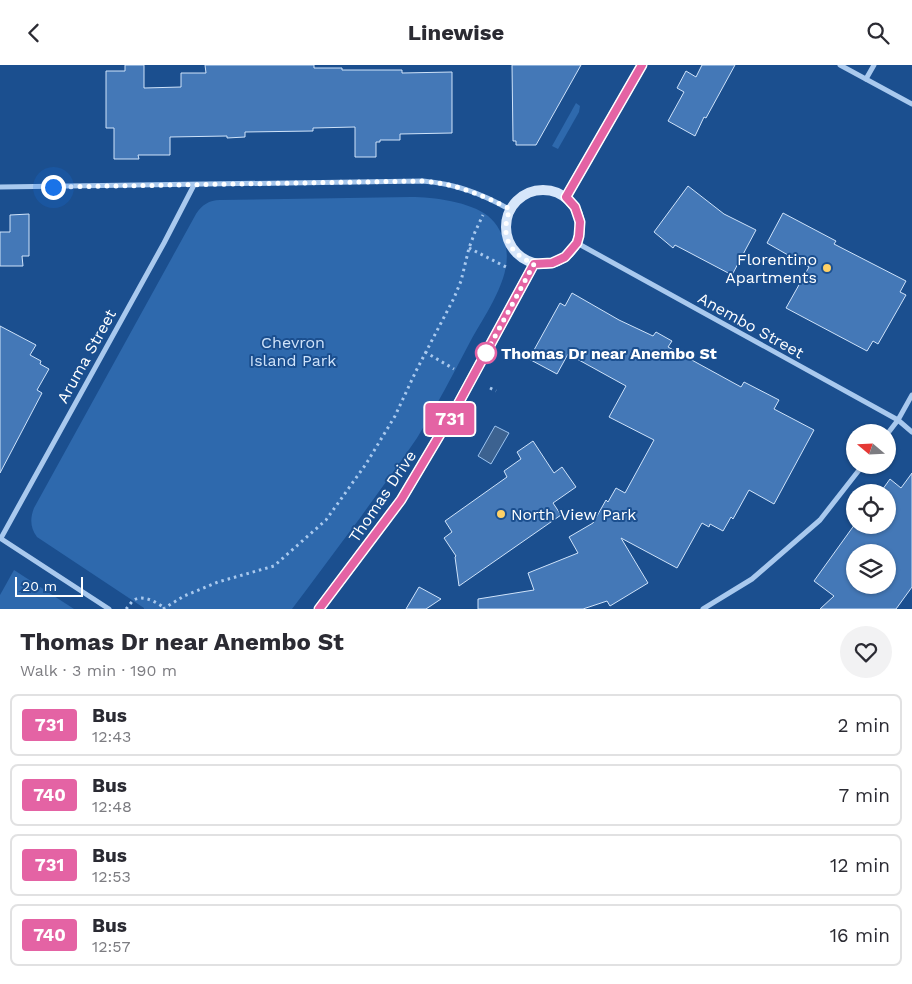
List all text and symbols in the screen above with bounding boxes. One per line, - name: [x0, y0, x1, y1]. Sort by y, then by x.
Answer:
- icon: back: [20, 19, 48, 47]
- icon: search: [864, 19, 892, 47]
- text: Linewise: [408, 20, 504, 45]
- your location: [41, 175, 66, 200]
- place label: Florentino Apartments: [725, 250, 817, 287]
- marker: Florentino Apartments: [821, 262, 833, 274]
- street label: Anembo Street: [694, 288, 807, 363]
- street label: Aruma Street: [53, 306, 120, 407]
- park label: Chevron Island Park: [250, 333, 336, 370]
- marker: Thomas Dr near Anembo St: [475, 342, 497, 364]
- place label: Thomas Dr near Anembo St: [501, 344, 717, 363]
- line badge: 731: [421, 403, 479, 435]
- text: 731: [435, 408, 465, 429]
- north arrow: [846, 424, 896, 474]
- map controls: [846, 424, 896, 594]
- street label: Thomas Drive: [345, 447, 420, 546]
- button: locate: [846, 484, 896, 534]
- place label: North View Park: [511, 505, 636, 524]
- marker: North View Park: [495, 508, 507, 520]
- button: layers: [846, 544, 896, 594]
- scale bar: [15, 574, 82, 597]
- text: 20 m: [22, 578, 57, 594]
- button: heart: [840, 626, 892, 678]
- text: Thomas Dr near Anembo St: [20, 628, 344, 656]
- text: Walk · 3 min · 190 m: [20, 661, 177, 680]
- text: Bus: [92, 704, 127, 727]
- text: 731: [35, 714, 64, 735]
- text: 2 min: [838, 714, 890, 737]
- text: 12:43: [92, 727, 131, 746]
- text: Bus: [92, 774, 127, 797]
- text: 740: [33, 784, 66, 805]
- text: 7 min: [839, 784, 890, 807]
- text: 12:48: [92, 797, 132, 816]
- text: Bus: [92, 844, 127, 867]
- text: 731: [35, 854, 64, 875]
- text: 12 min: [830, 854, 890, 877]
- text: 12:53: [92, 867, 131, 886]
- text: Bus: [92, 914, 127, 937]
- text: 740: [33, 924, 66, 945]
- text: 16 min: [830, 924, 890, 947]
- text: 12:57: [92, 937, 131, 956]

